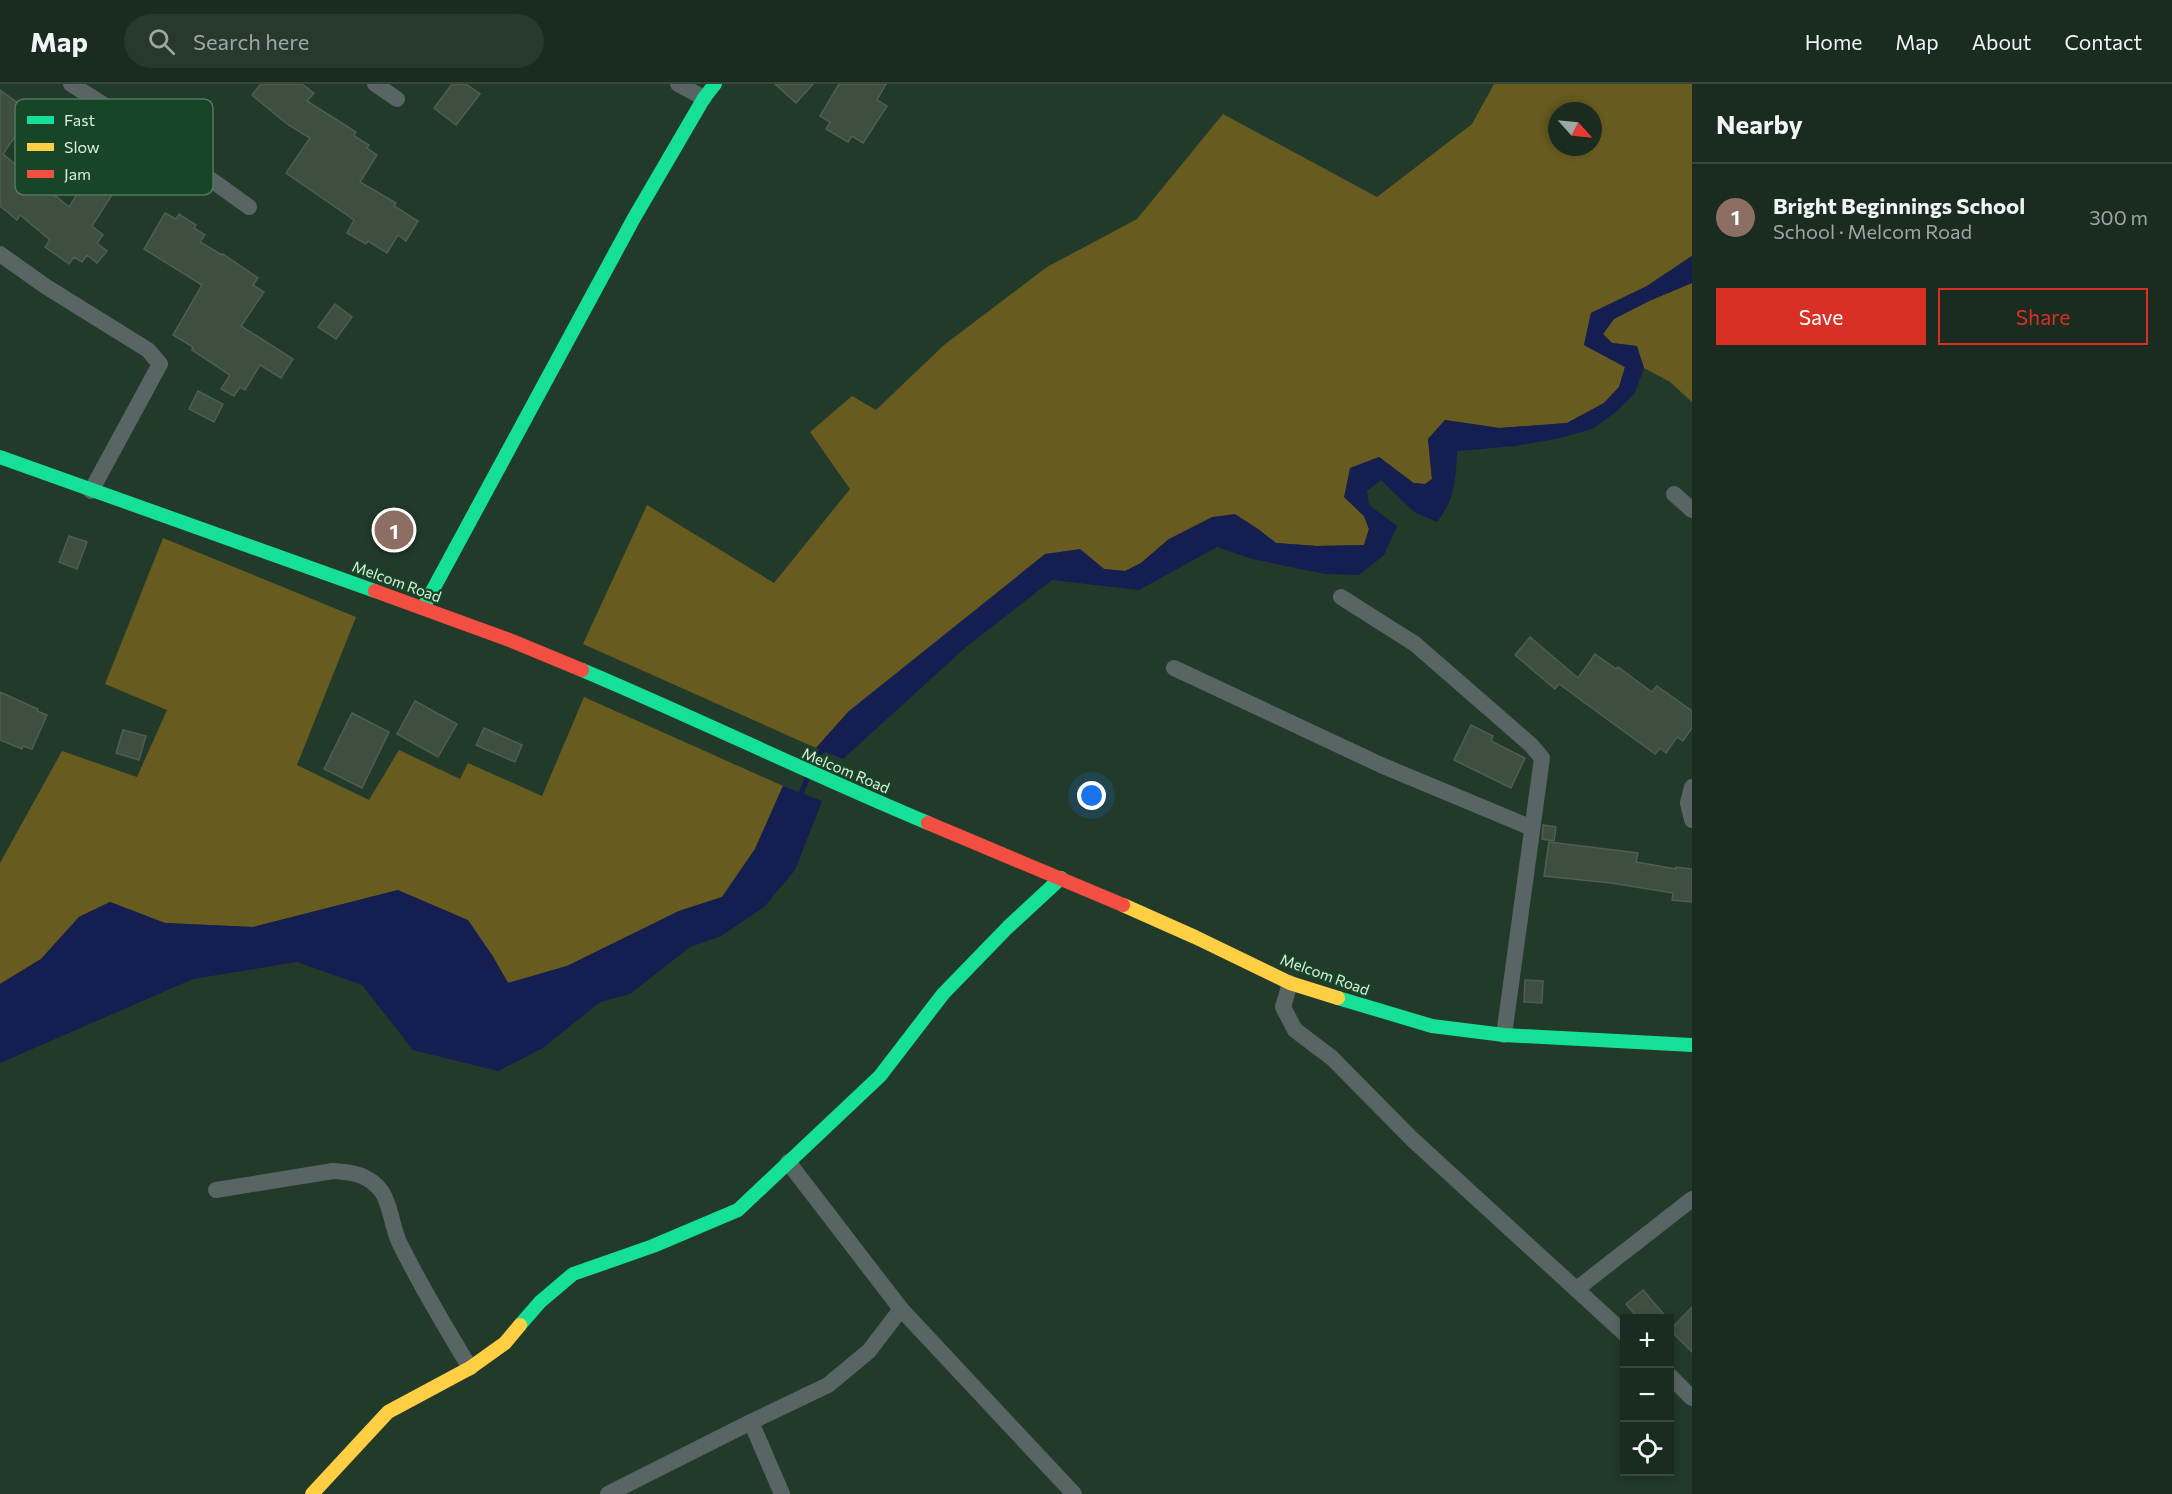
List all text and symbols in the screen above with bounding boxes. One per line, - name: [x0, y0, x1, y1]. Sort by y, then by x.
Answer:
- search box: [124, 14, 544, 68]
- text: Map: [30, 24, 88, 58]
- icon: search: [145, 25, 178, 58]
- text: Search here: [193, 28, 309, 55]
- text: Home: [1805, 29, 1862, 54]
- text: Map: [1895, 29, 1939, 54]
- text: About: [1972, 29, 2031, 54]
- text: Contact: [2064, 29, 2142, 54]
- legend: [15, 99, 213, 195]
- north arrow: [1548, 102, 1602, 156]
- text: Nearby: [1716, 108, 1803, 139]
- text: Fast: [64, 110, 95, 129]
- text: Slow: [64, 137, 100, 156]
- text: Jam: [64, 164, 91, 183]
- text: Bright Beginnings School: [1773, 192, 2025, 219]
- text: 1: [1731, 205, 1740, 229]
- text: 300 m: [2089, 205, 2148, 229]
- text: School · Melcom Road: [1773, 219, 1972, 243]
- button: Save: [1716, 288, 1926, 345]
- button: Share: [1938, 288, 2148, 345]
- pin: 1: [374, 508, 414, 552]
- street label: Melcom Road: [350, 557, 444, 605]
- street label: Melcom Road: [799, 743, 893, 797]
- your location: [1077, 781, 1106, 810]
- street label: Melcom Road: [1278, 950, 1372, 998]
- map controls: [1620, 1314, 1674, 1476]
- button: +: [1620, 1314, 1674, 1368]
- button: −: [1620, 1368, 1674, 1422]
- button: locate: [1620, 1422, 1674, 1476]

